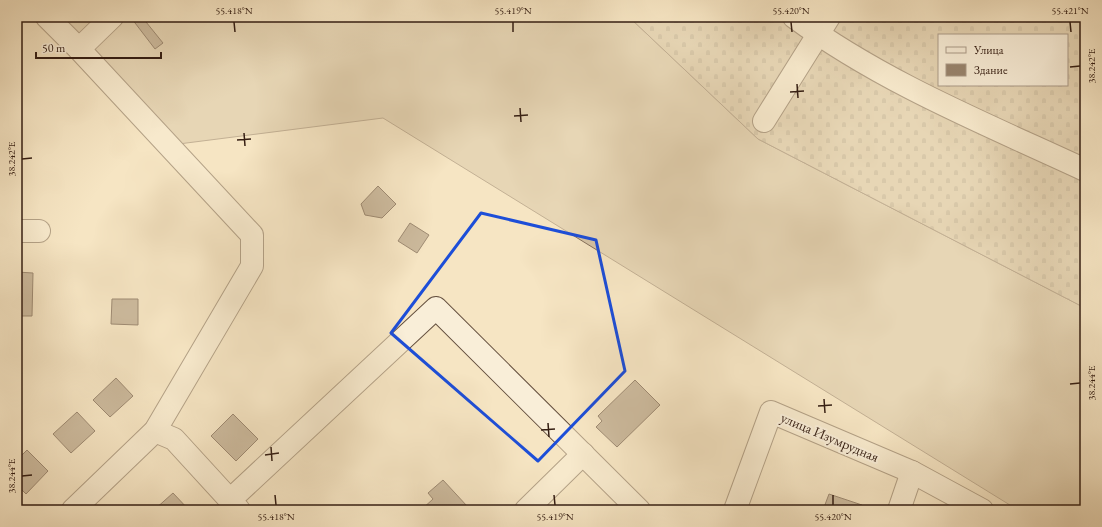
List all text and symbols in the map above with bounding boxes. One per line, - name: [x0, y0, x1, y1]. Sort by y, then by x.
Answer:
- text: 55.418°N: [215, 4, 253, 17]
- text: 55.419°N: [494, 4, 532, 17]
- text: 55.420°N: [772, 4, 810, 17]
- text: 55.421°N: [1051, 4, 1089, 17]
- scale bar: [36, 34, 161, 60]
- legend: [938, 34, 1068, 86]
- text: 50 m: [42, 40, 66, 56]
- text: Улица: [973, 42, 1004, 58]
- text: 38.242°E: [1085, 48, 1098, 83]
- text: Здание: [974, 62, 1008, 78]
- text: 38.242°E: [5, 141, 18, 176]
- text: 38.244°E: [1085, 365, 1098, 400]
- street label: улица Изумрудная: [778, 408, 882, 466]
- text: 38.244°E: [5, 458, 18, 493]
- text: 55.418°N: [257, 510, 295, 523]
- text: 55.419°N: [536, 510, 574, 523]
- text: 55.420°N: [814, 510, 852, 523]

